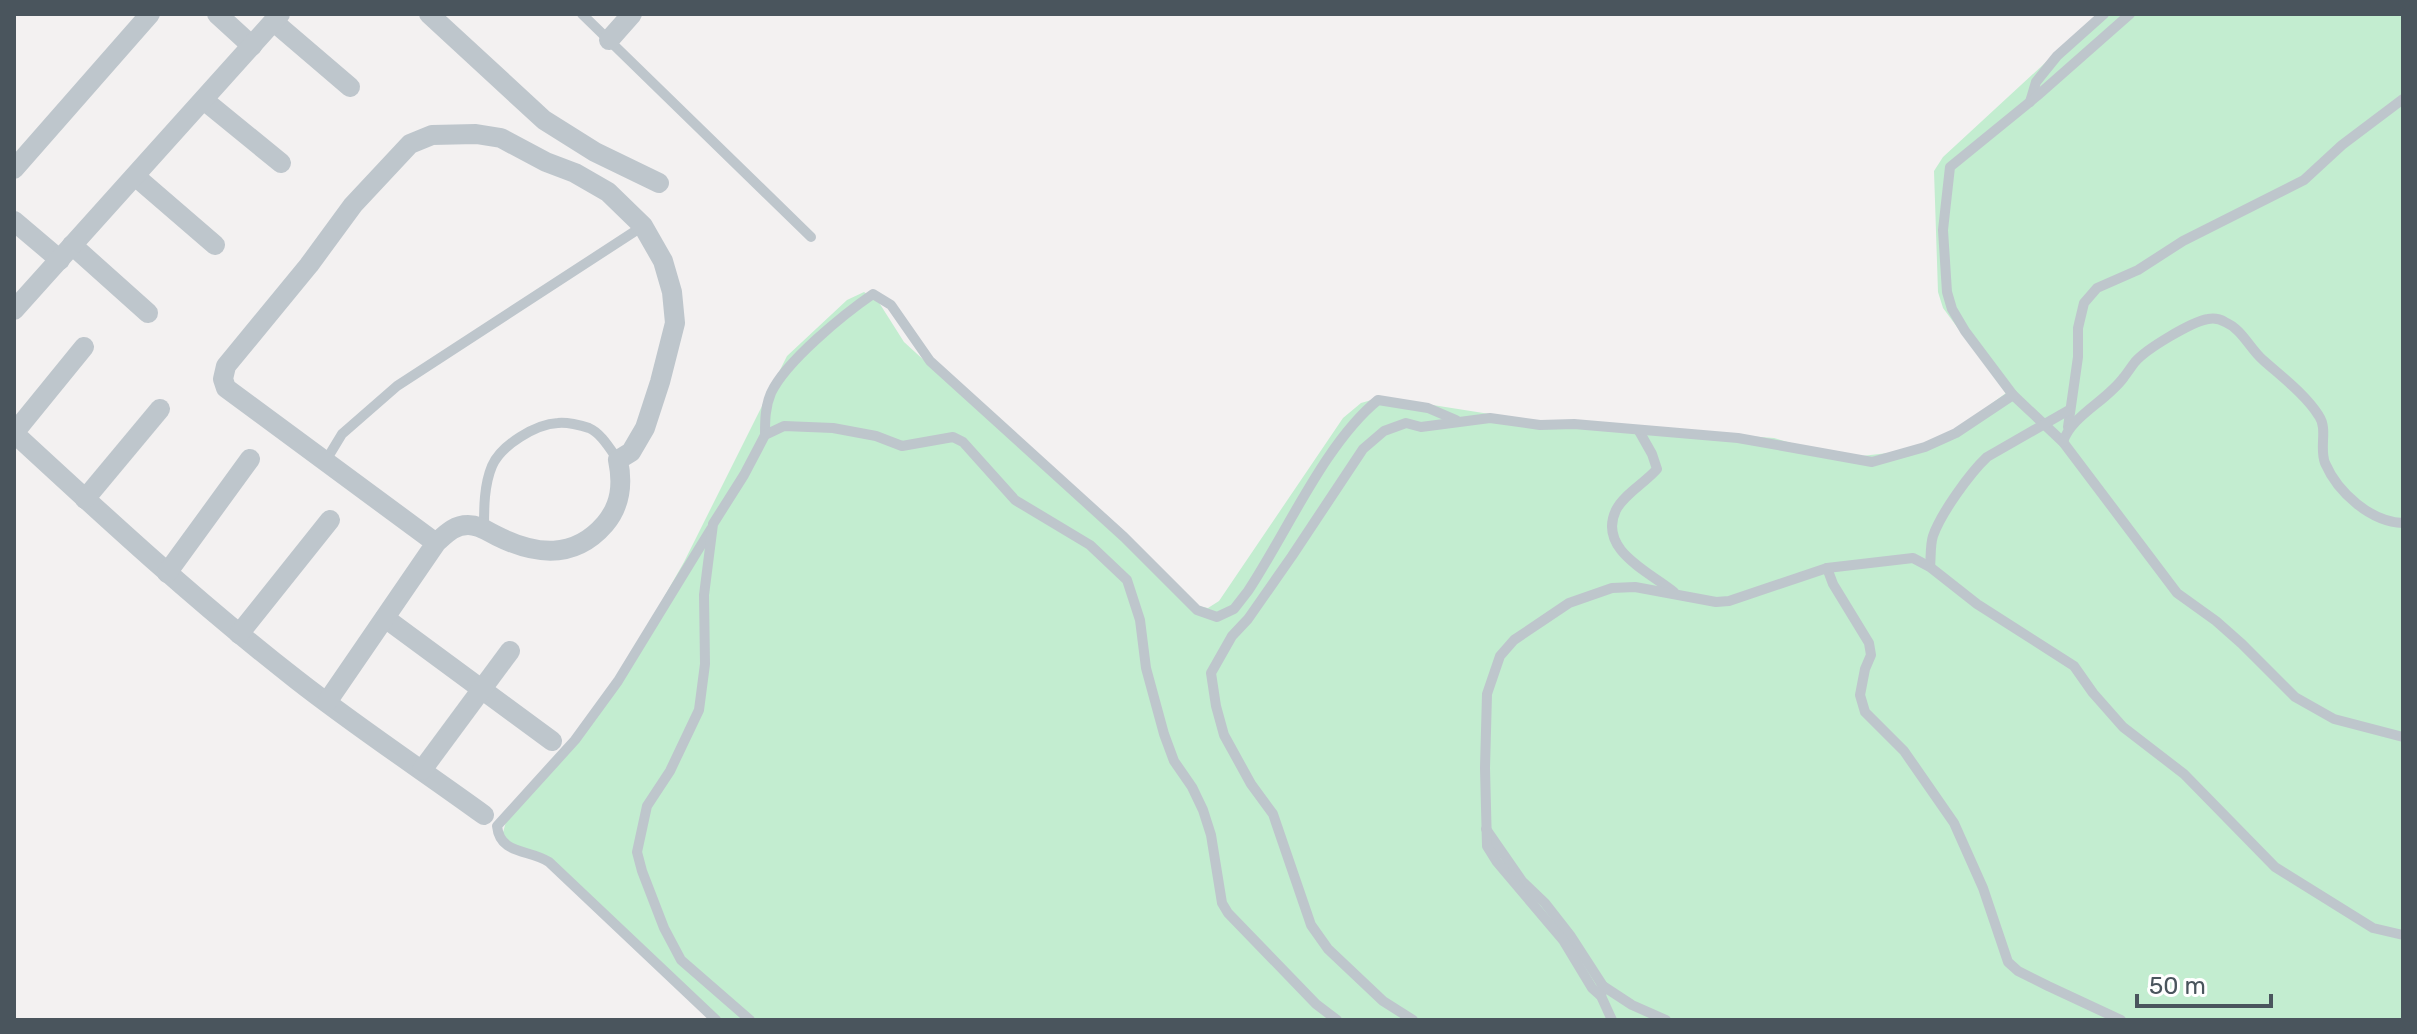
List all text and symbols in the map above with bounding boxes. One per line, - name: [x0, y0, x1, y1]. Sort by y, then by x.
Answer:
- scale bar: [2137, 958, 2271, 1008]
- text: 50 m: [2149, 972, 2206, 1000]

